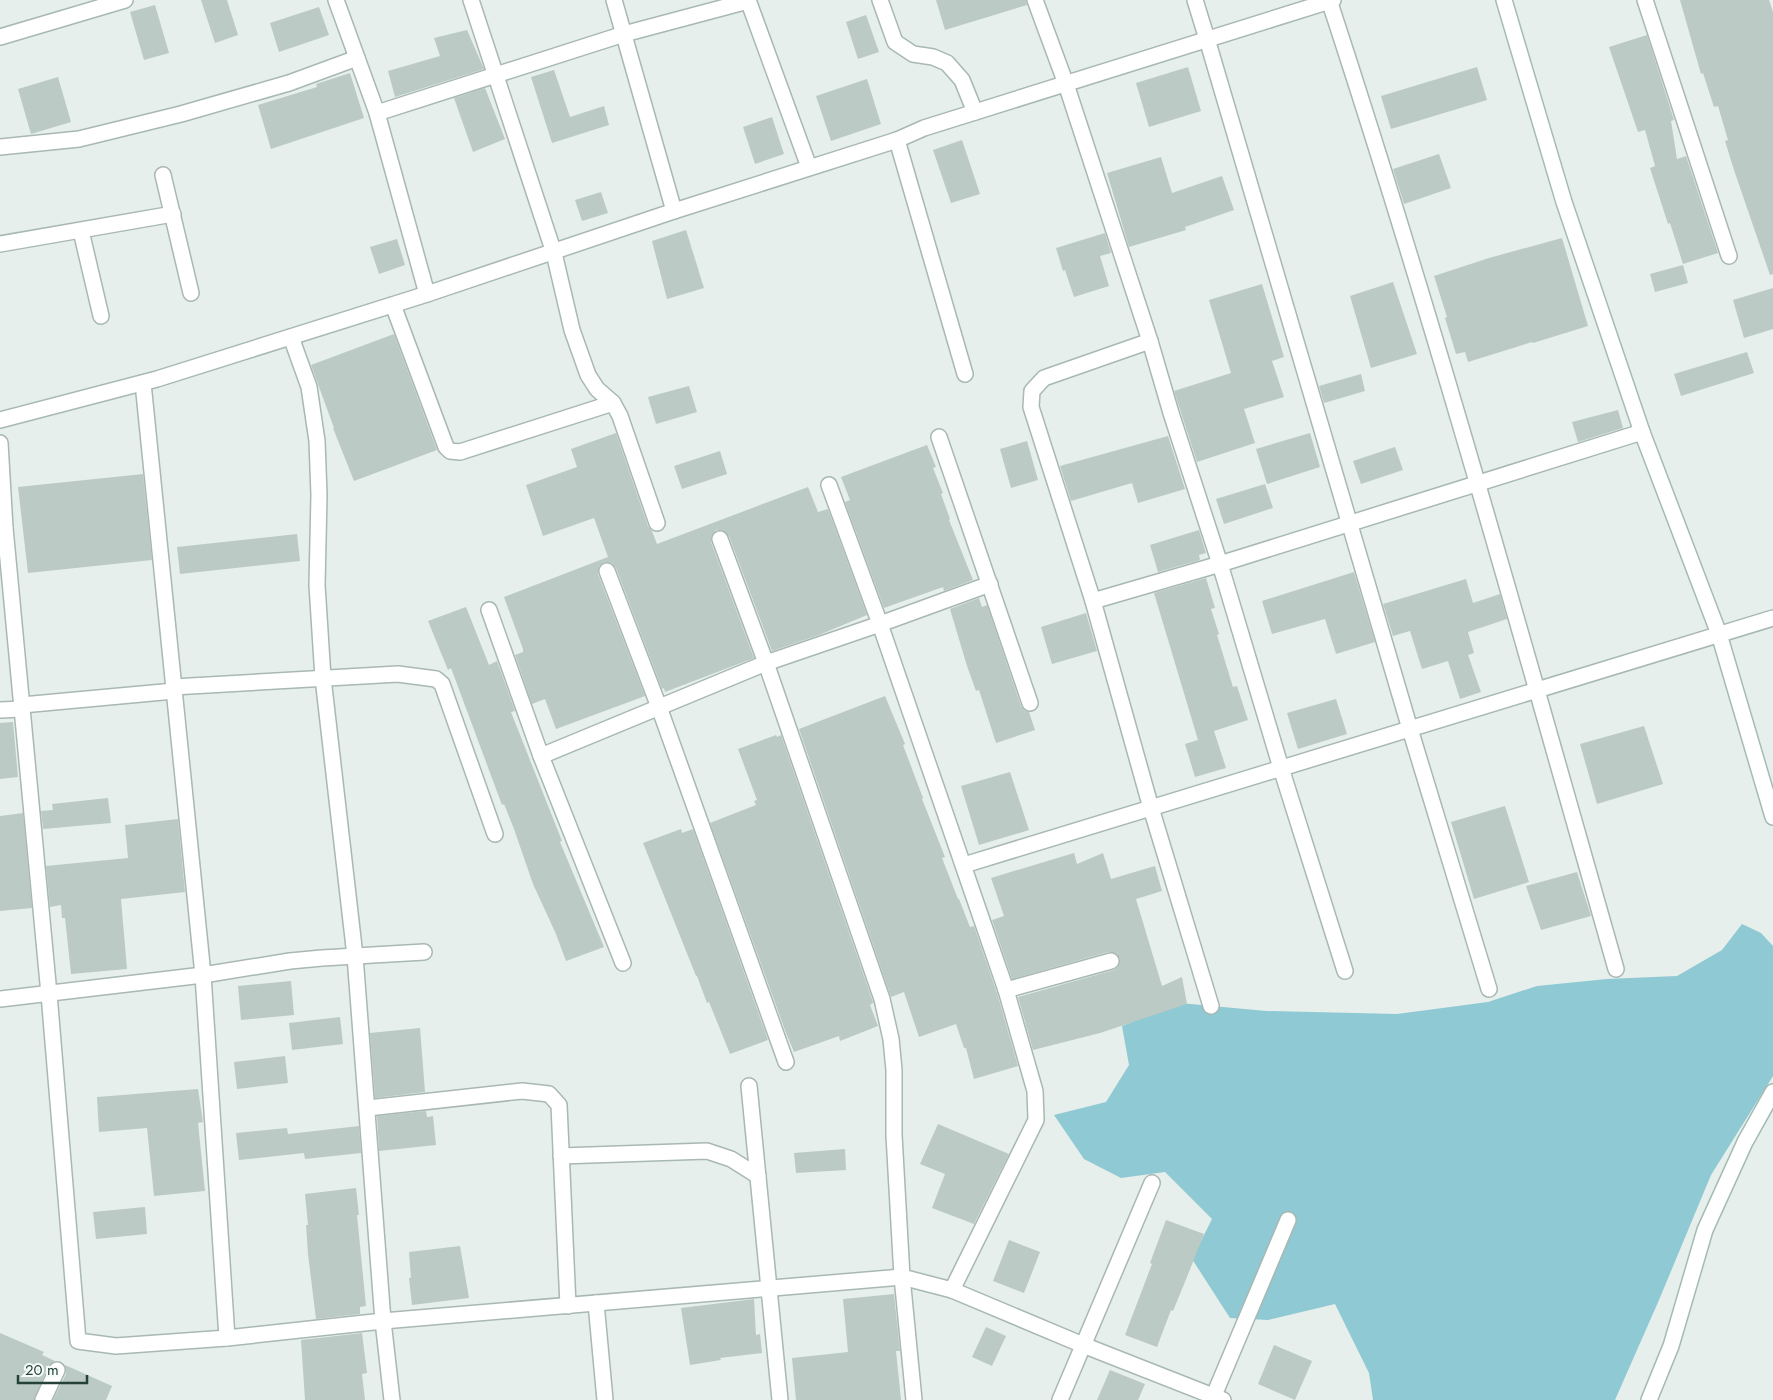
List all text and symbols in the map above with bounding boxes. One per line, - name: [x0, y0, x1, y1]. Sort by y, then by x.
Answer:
- scale bar: [18, 1352, 86, 1384]
- text: 20 m: [25, 1359, 59, 1381]

